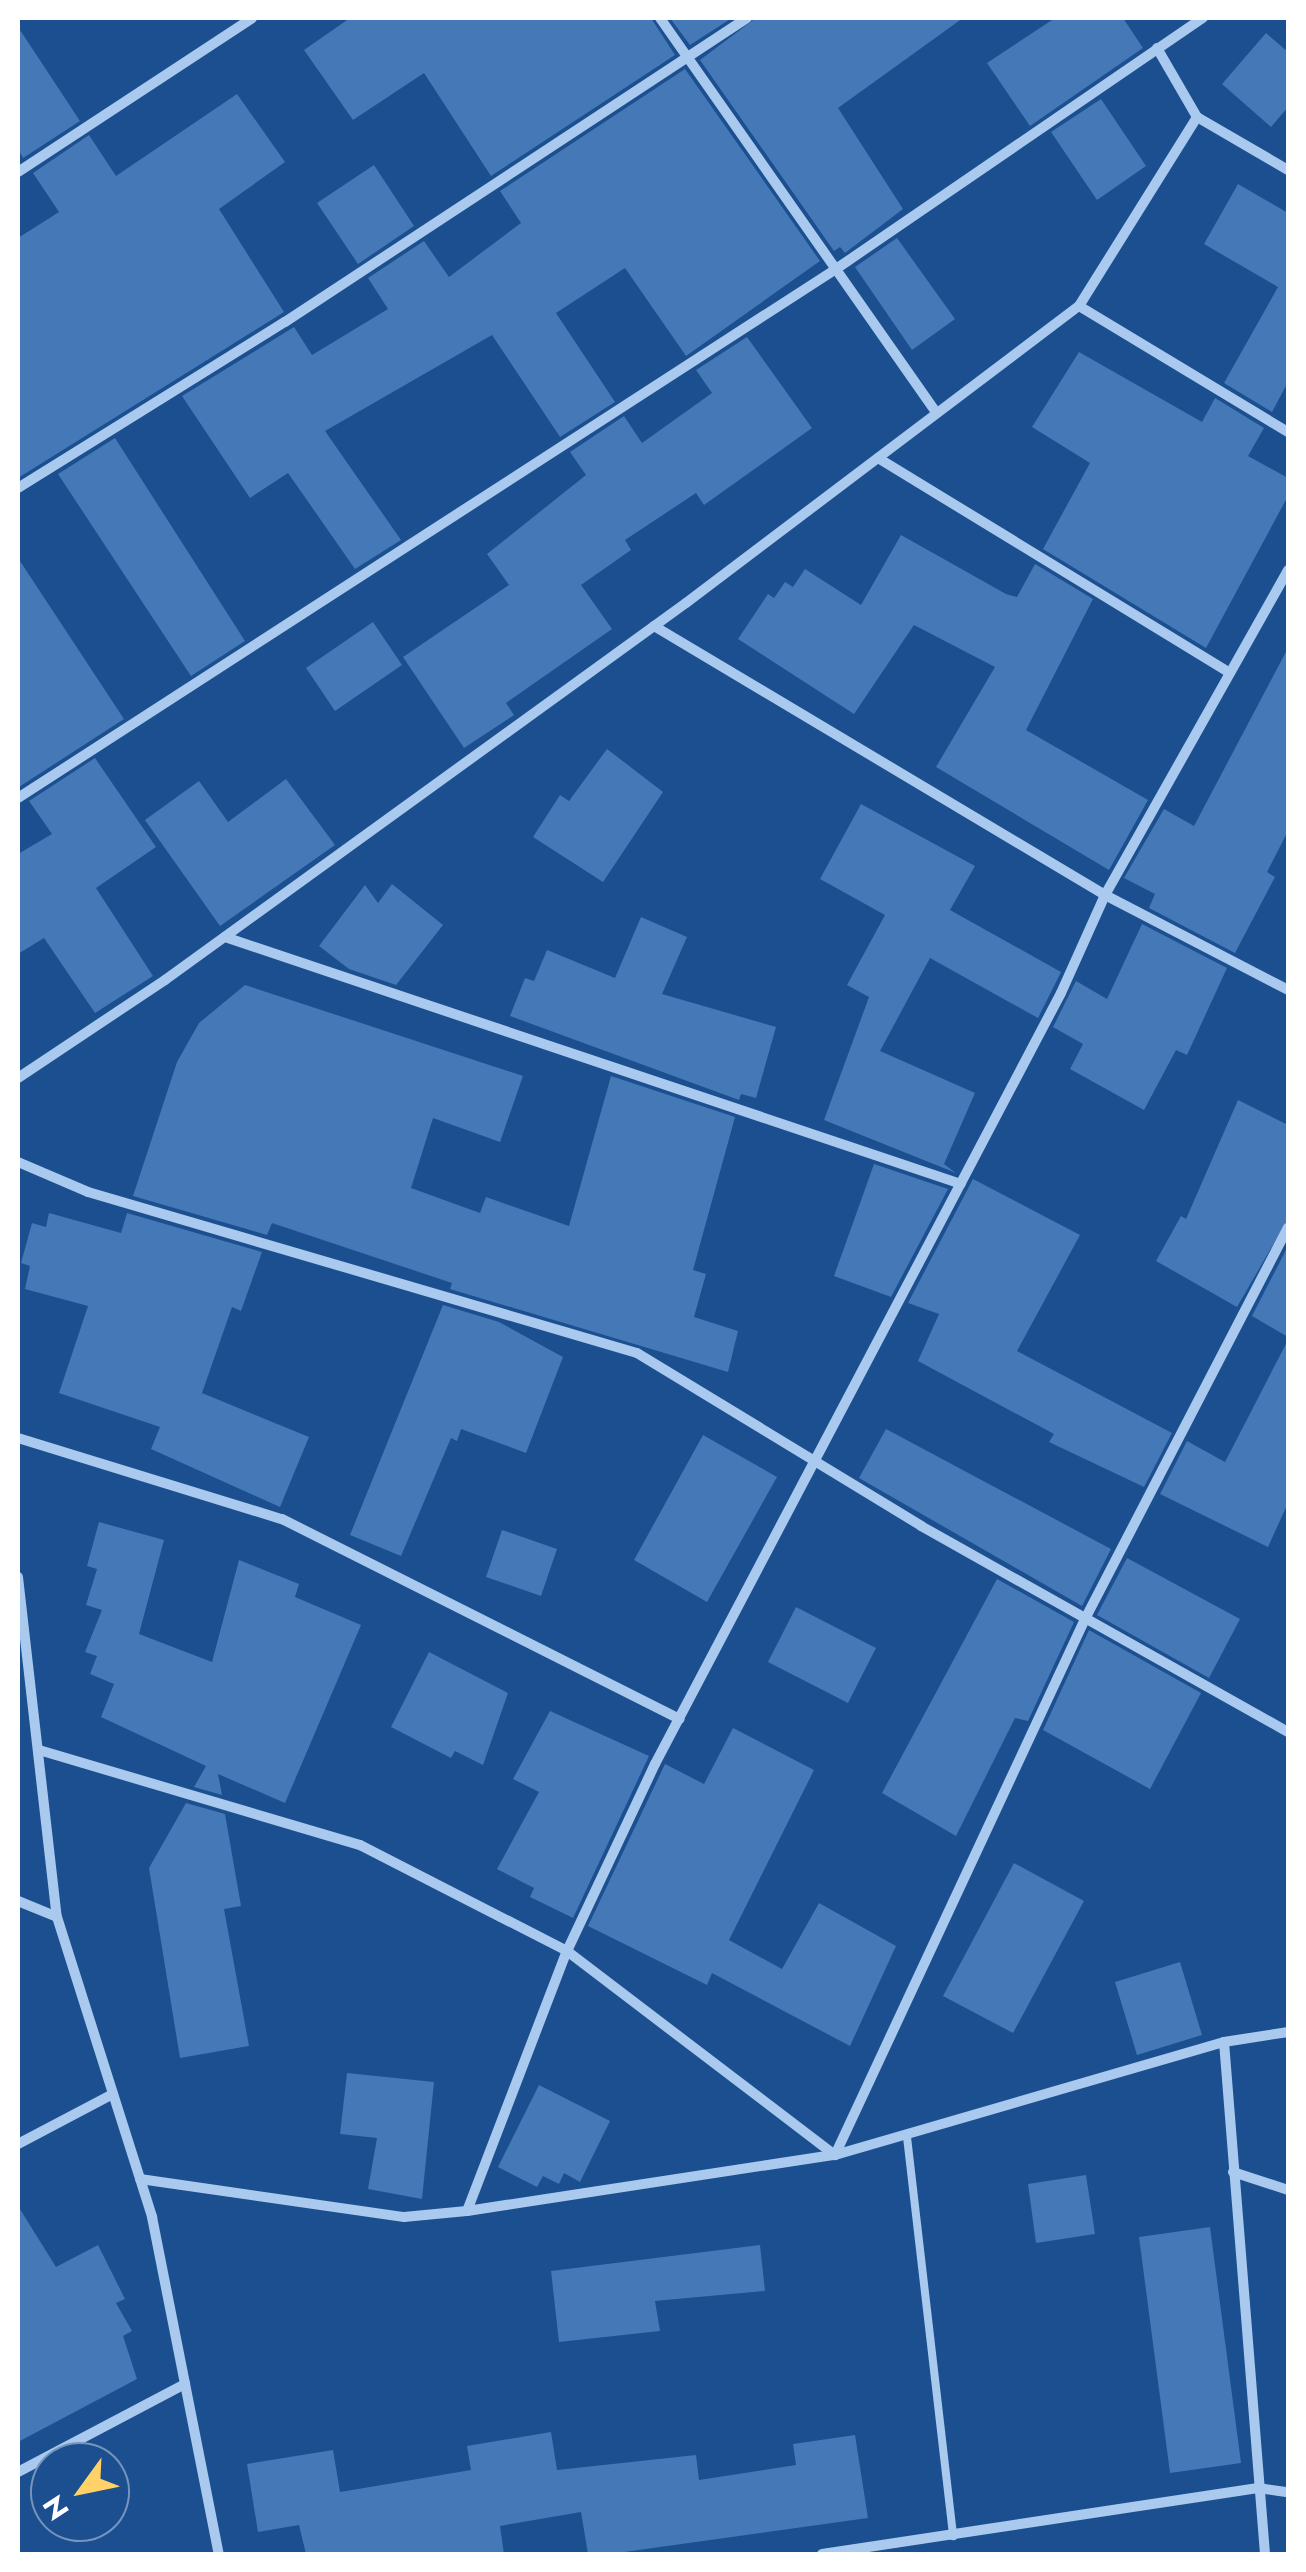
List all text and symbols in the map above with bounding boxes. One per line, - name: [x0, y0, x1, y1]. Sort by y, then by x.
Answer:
- north arrow: [30, 2442, 130, 2542]
- text: N: [33, 2487, 79, 2528]

